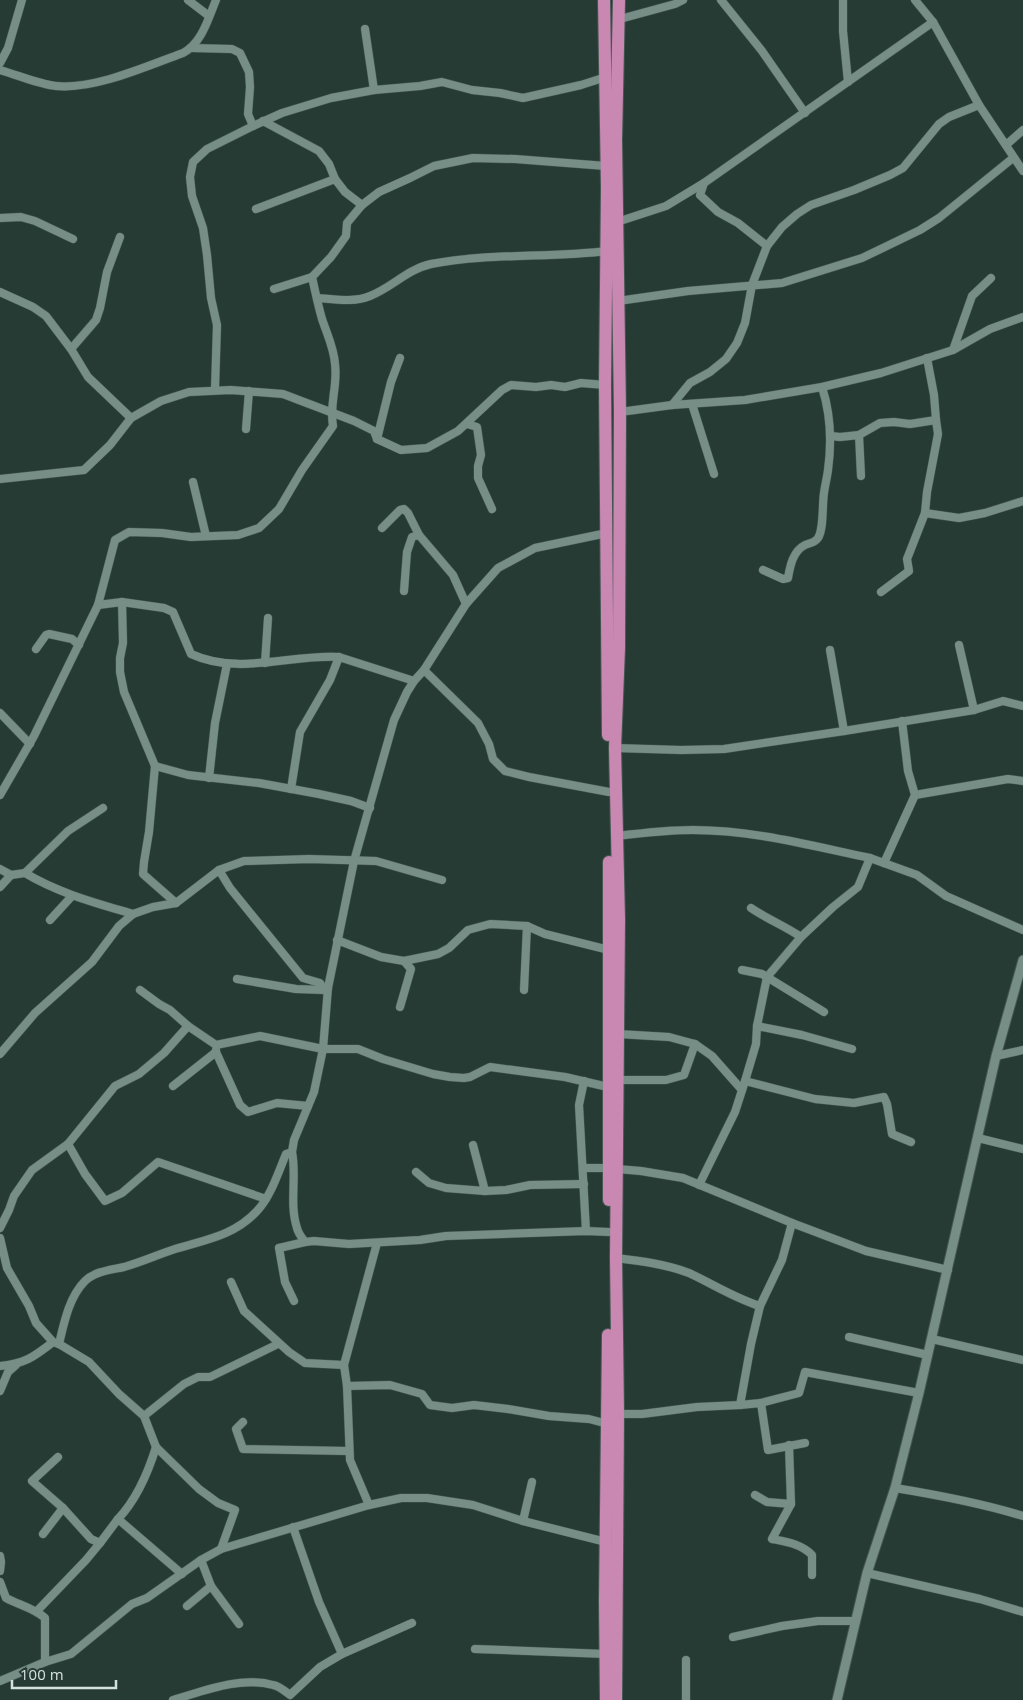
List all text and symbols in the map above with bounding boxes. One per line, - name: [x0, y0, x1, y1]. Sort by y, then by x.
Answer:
- scale bar: [12, 1658, 116, 1690]
- text: 100 m: [20, 1664, 64, 1684]

